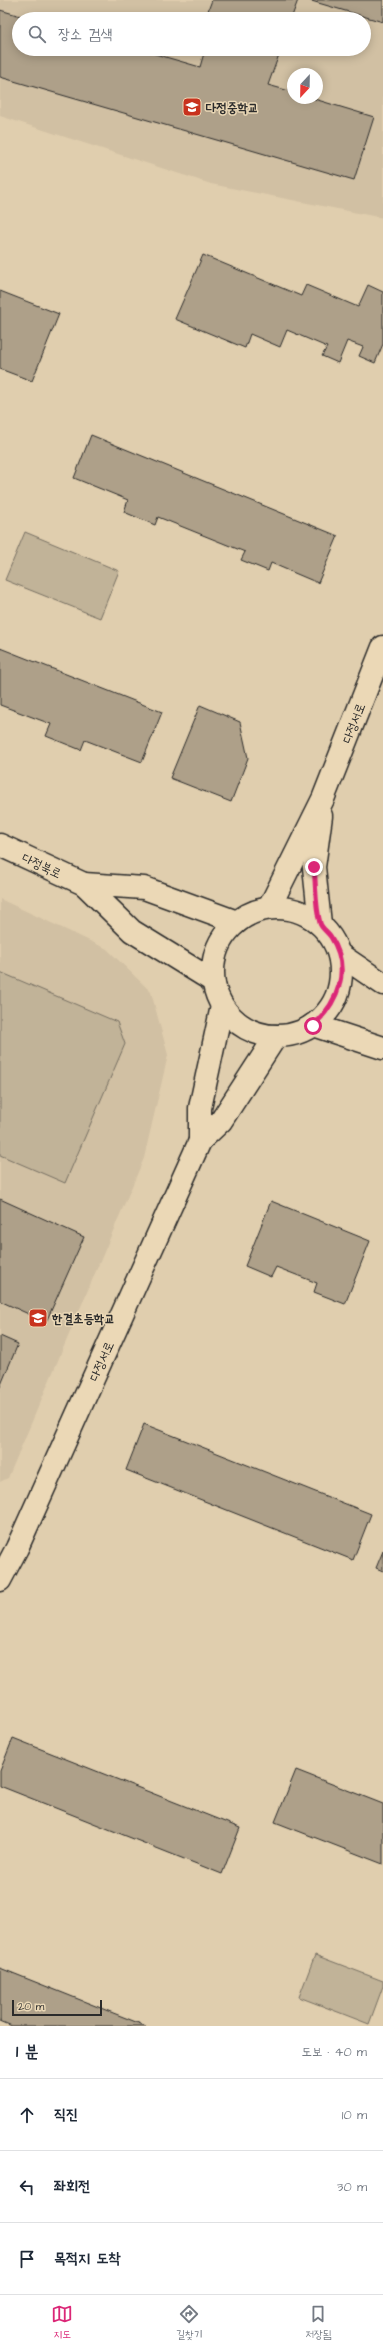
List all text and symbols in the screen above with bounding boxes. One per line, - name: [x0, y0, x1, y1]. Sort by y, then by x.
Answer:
- search box: [12, 12, 371, 56]
- icon: search: [26, 23, 48, 45]
- text: 장소 검색: [58, 24, 112, 45]
- north arrow: [287, 68, 323, 104]
- school or university icon: 다정중학교: [181, 96, 203, 118]
- place label: 다정중학교: [205, 99, 258, 117]
- street label: 다정서로: [338, 701, 370, 746]
- street label: 다정북로: [19, 849, 64, 883]
- route end: [305, 858, 323, 876]
- route start: [304, 1017, 322, 1035]
- school or university icon: 한결초등학교: [27, 1307, 49, 1329]
- place label: 한결초등학교: [51, 1310, 115, 1328]
- street label: 다정서로: [85, 1339, 119, 1384]
- scale bar: [12, 1998, 102, 2017]
- text: 20 m: [18, 1999, 44, 2014]
- text: 1 분: [16, 2040, 39, 2064]
- text: 도보 · 40 m: [301, 2043, 367, 2061]
- icon: ahead: [16, 2104, 38, 2126]
- text: 직진: [54, 2104, 78, 2125]
- text: 10 m: [342, 2106, 367, 2124]
- icon: left: [16, 2176, 38, 2198]
- text: 좌회전: [54, 2176, 90, 2197]
- text: 30 m: [337, 2178, 367, 2196]
- icon: arrive: [16, 2248, 38, 2270]
- text: 목적지 도착: [54, 2248, 120, 2269]
- tab: 지도: [51, 2303, 73, 2342]
- tab: 길찾기: [176, 2303, 203, 2342]
- tab: 저장됨: [305, 2303, 332, 2342]

